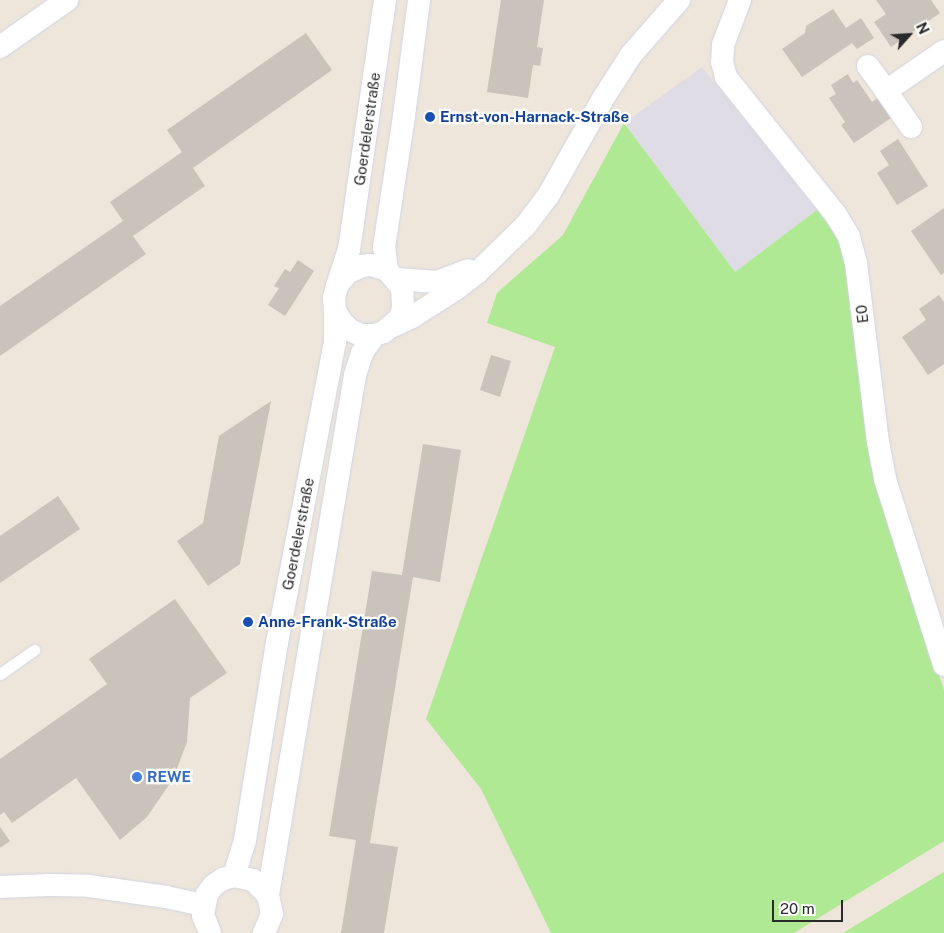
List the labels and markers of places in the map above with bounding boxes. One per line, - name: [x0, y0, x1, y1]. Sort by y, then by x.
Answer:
- place label: Ernst-von-Harnack-Straße: [440, 108, 629, 126]
- marker: Ernst-von-Harnack-Straße: [424, 111, 436, 123]
- place label: Anne-Frank-Straße: [258, 613, 397, 631]
- marker: Anne-Frank-Straße: [242, 616, 254, 628]
- place label: REWE: [147, 768, 191, 786]
- marker: REWE: [131, 771, 143, 783]

